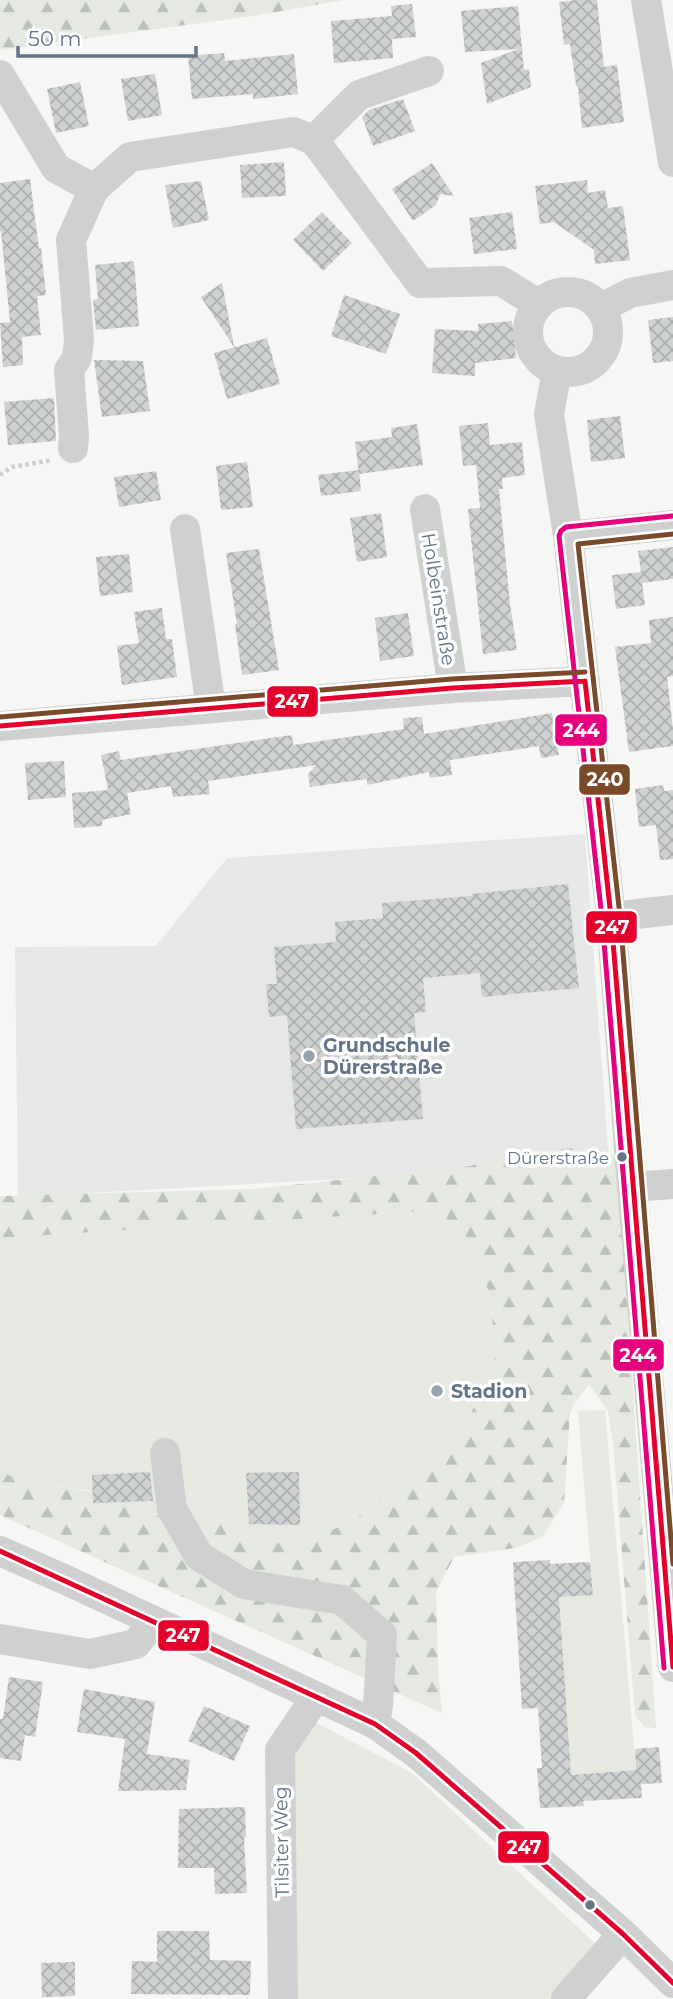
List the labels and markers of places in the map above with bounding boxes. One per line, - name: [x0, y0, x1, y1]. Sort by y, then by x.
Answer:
- place label: Grundschule Dürerstraße: [323, 1034, 450, 1079]
- marker: Grundschule Dürerstraße: [301, 1048, 317, 1064]
- place label: Dürerstraße: [507, 1148, 609, 1168]
- marker: Dürerstraße: [615, 1150, 629, 1164]
- place label: Stadion: [451, 1380, 527, 1403]
- marker: Stadion: [429, 1383, 445, 1399]
- unlabelled marker: [583, 1898, 597, 1912]

